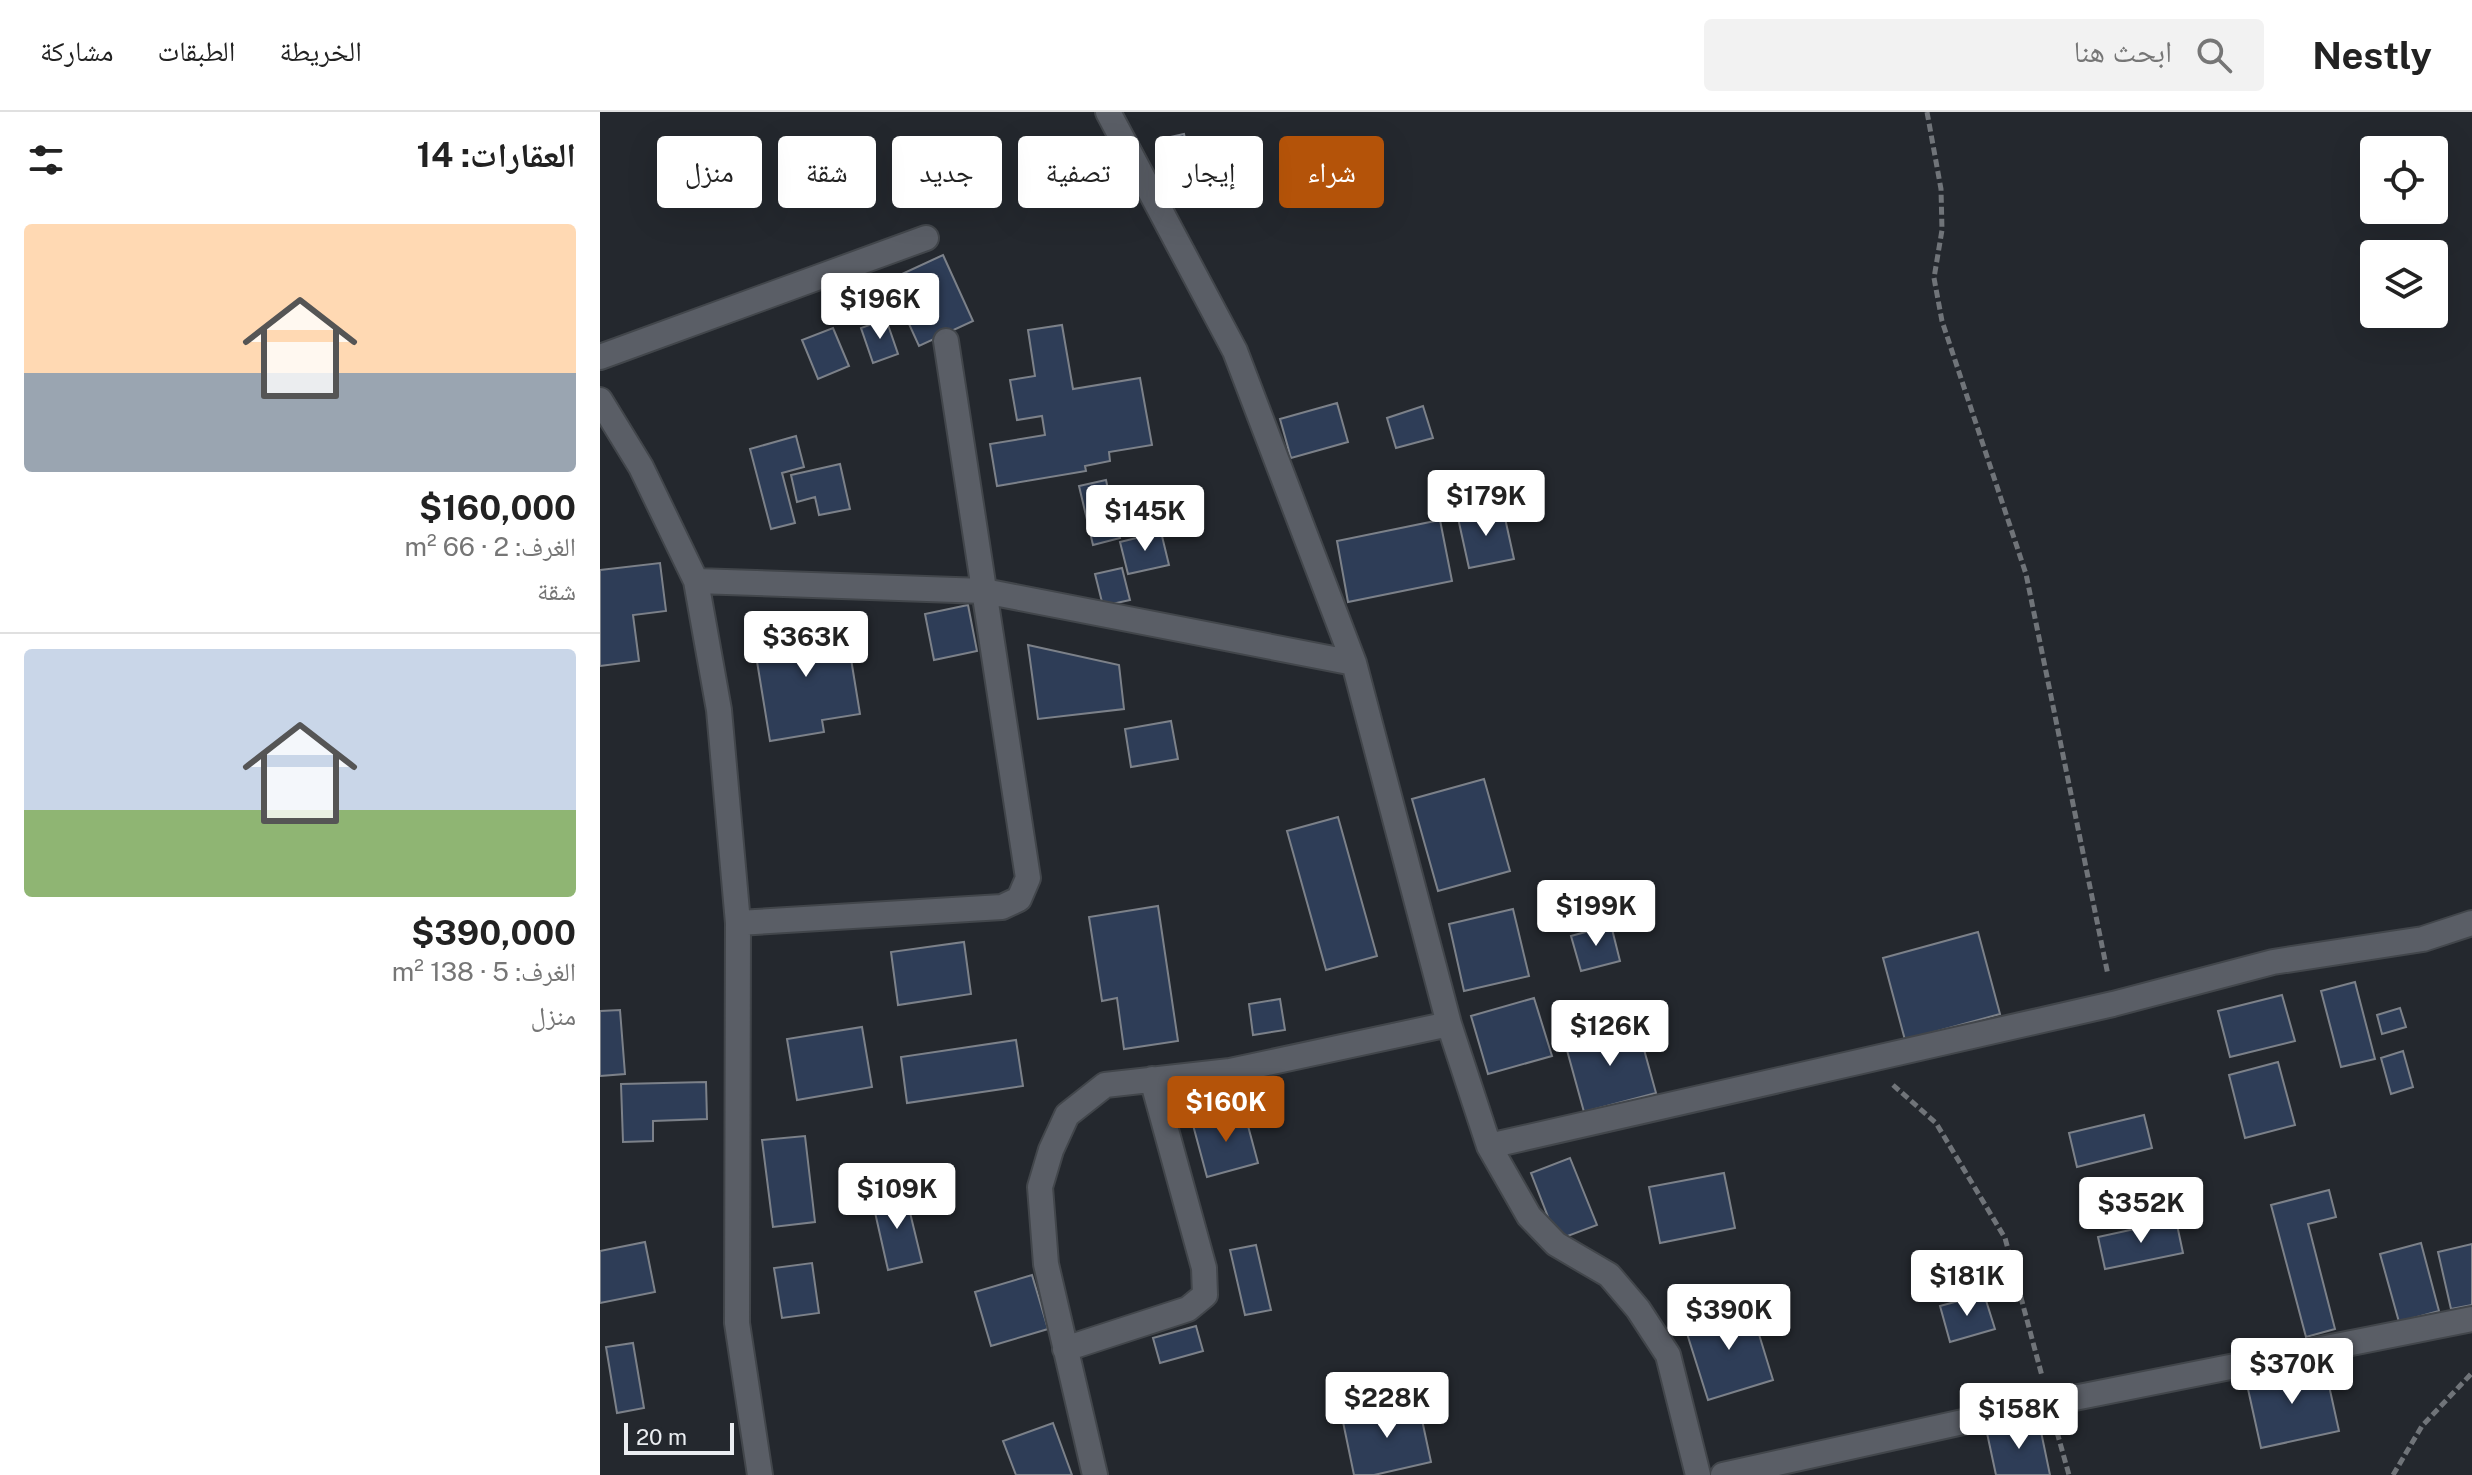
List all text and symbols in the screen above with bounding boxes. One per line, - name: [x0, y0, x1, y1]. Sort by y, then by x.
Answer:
- search box: [1704, 19, 2264, 91]
- text: ابحث هنا: [2074, 33, 2172, 69]
- icon: search: [2192, 33, 2236, 77]
- text: Nestly: [2312, 33, 2432, 78]
- text: مشاركة: [40, 34, 114, 67]
- text: الطبقات: [158, 34, 235, 67]
- text: الخريطة: [279, 34, 362, 67]
- text: العقارات: 14: [416, 135, 576, 175]
- chip: منزل: [657, 136, 762, 208]
- chip: شقة: [778, 136, 876, 208]
- chip: جديد: [892, 136, 1002, 208]
- chip: تصفية: [1018, 136, 1139, 208]
- chip: إيجار: [1155, 136, 1263, 208]
- chip: شراء: [1279, 136, 1384, 208]
- map controls: [2360, 136, 2448, 328]
- button: locate: [2360, 136, 2448, 224]
- icon: filters: [24, 138, 68, 182]
- button: layers: [2360, 240, 2448, 328]
- pin: $196K: [824, 273, 936, 341]
- icon: home: [228, 276, 372, 420]
- text: $196K: [839, 283, 921, 314]
- pin: $179K: [1430, 470, 1542, 538]
- text: $179K: [1446, 480, 1526, 511]
- pin: $145K: [1089, 485, 1201, 553]
- text: $160,000: [419, 488, 576, 528]
- text: $145K: [1104, 495, 1186, 526]
- text: الغرف: 2 · 66 m²: [404, 531, 576, 562]
- text: شقة: [537, 575, 576, 606]
- pin: $363K: [750, 611, 862, 679]
- text: $363K: [762, 621, 850, 652]
- icon: home: [228, 701, 372, 845]
- pin: $199K: [1540, 880, 1652, 948]
- text: $199K: [1555, 890, 1637, 921]
- text: $390,000: [411, 913, 576, 953]
- text: الغرف: 5 · 138 m²: [392, 956, 576, 987]
- text: منزل: [531, 1000, 576, 1031]
- pin: $126K: [1554, 1000, 1666, 1068]
- text: $126K: [1569, 1010, 1651, 1041]
- pin: $160K: [1170, 1076, 1282, 1144]
- text: $160K: [1185, 1086, 1267, 1117]
- pin: $109K: [841, 1163, 953, 1231]
- text: $109K: [856, 1173, 938, 1204]
- pin: $352K: [2085, 1177, 2197, 1245]
- text: $352K: [2097, 1187, 2185, 1218]
- pin: $181K: [1911, 1250, 2023, 1318]
- text: $181K: [1929, 1260, 2005, 1291]
- pin: $390K: [1673, 1284, 1785, 1352]
- text: $390K: [1685, 1294, 1773, 1325]
- pin: $370K: [2236, 1338, 2348, 1406]
- text: $370K: [2249, 1348, 2335, 1379]
- pin: $228K: [1331, 1372, 1443, 1440]
- text: $228K: [1344, 1382, 1430, 1413]
- pin: $158K: [1963, 1383, 2075, 1451]
- text: $158K: [1978, 1393, 2060, 1424]
- scale bar: [624, 1419, 734, 1455]
- text: 20 m: [636, 1424, 687, 1450]

